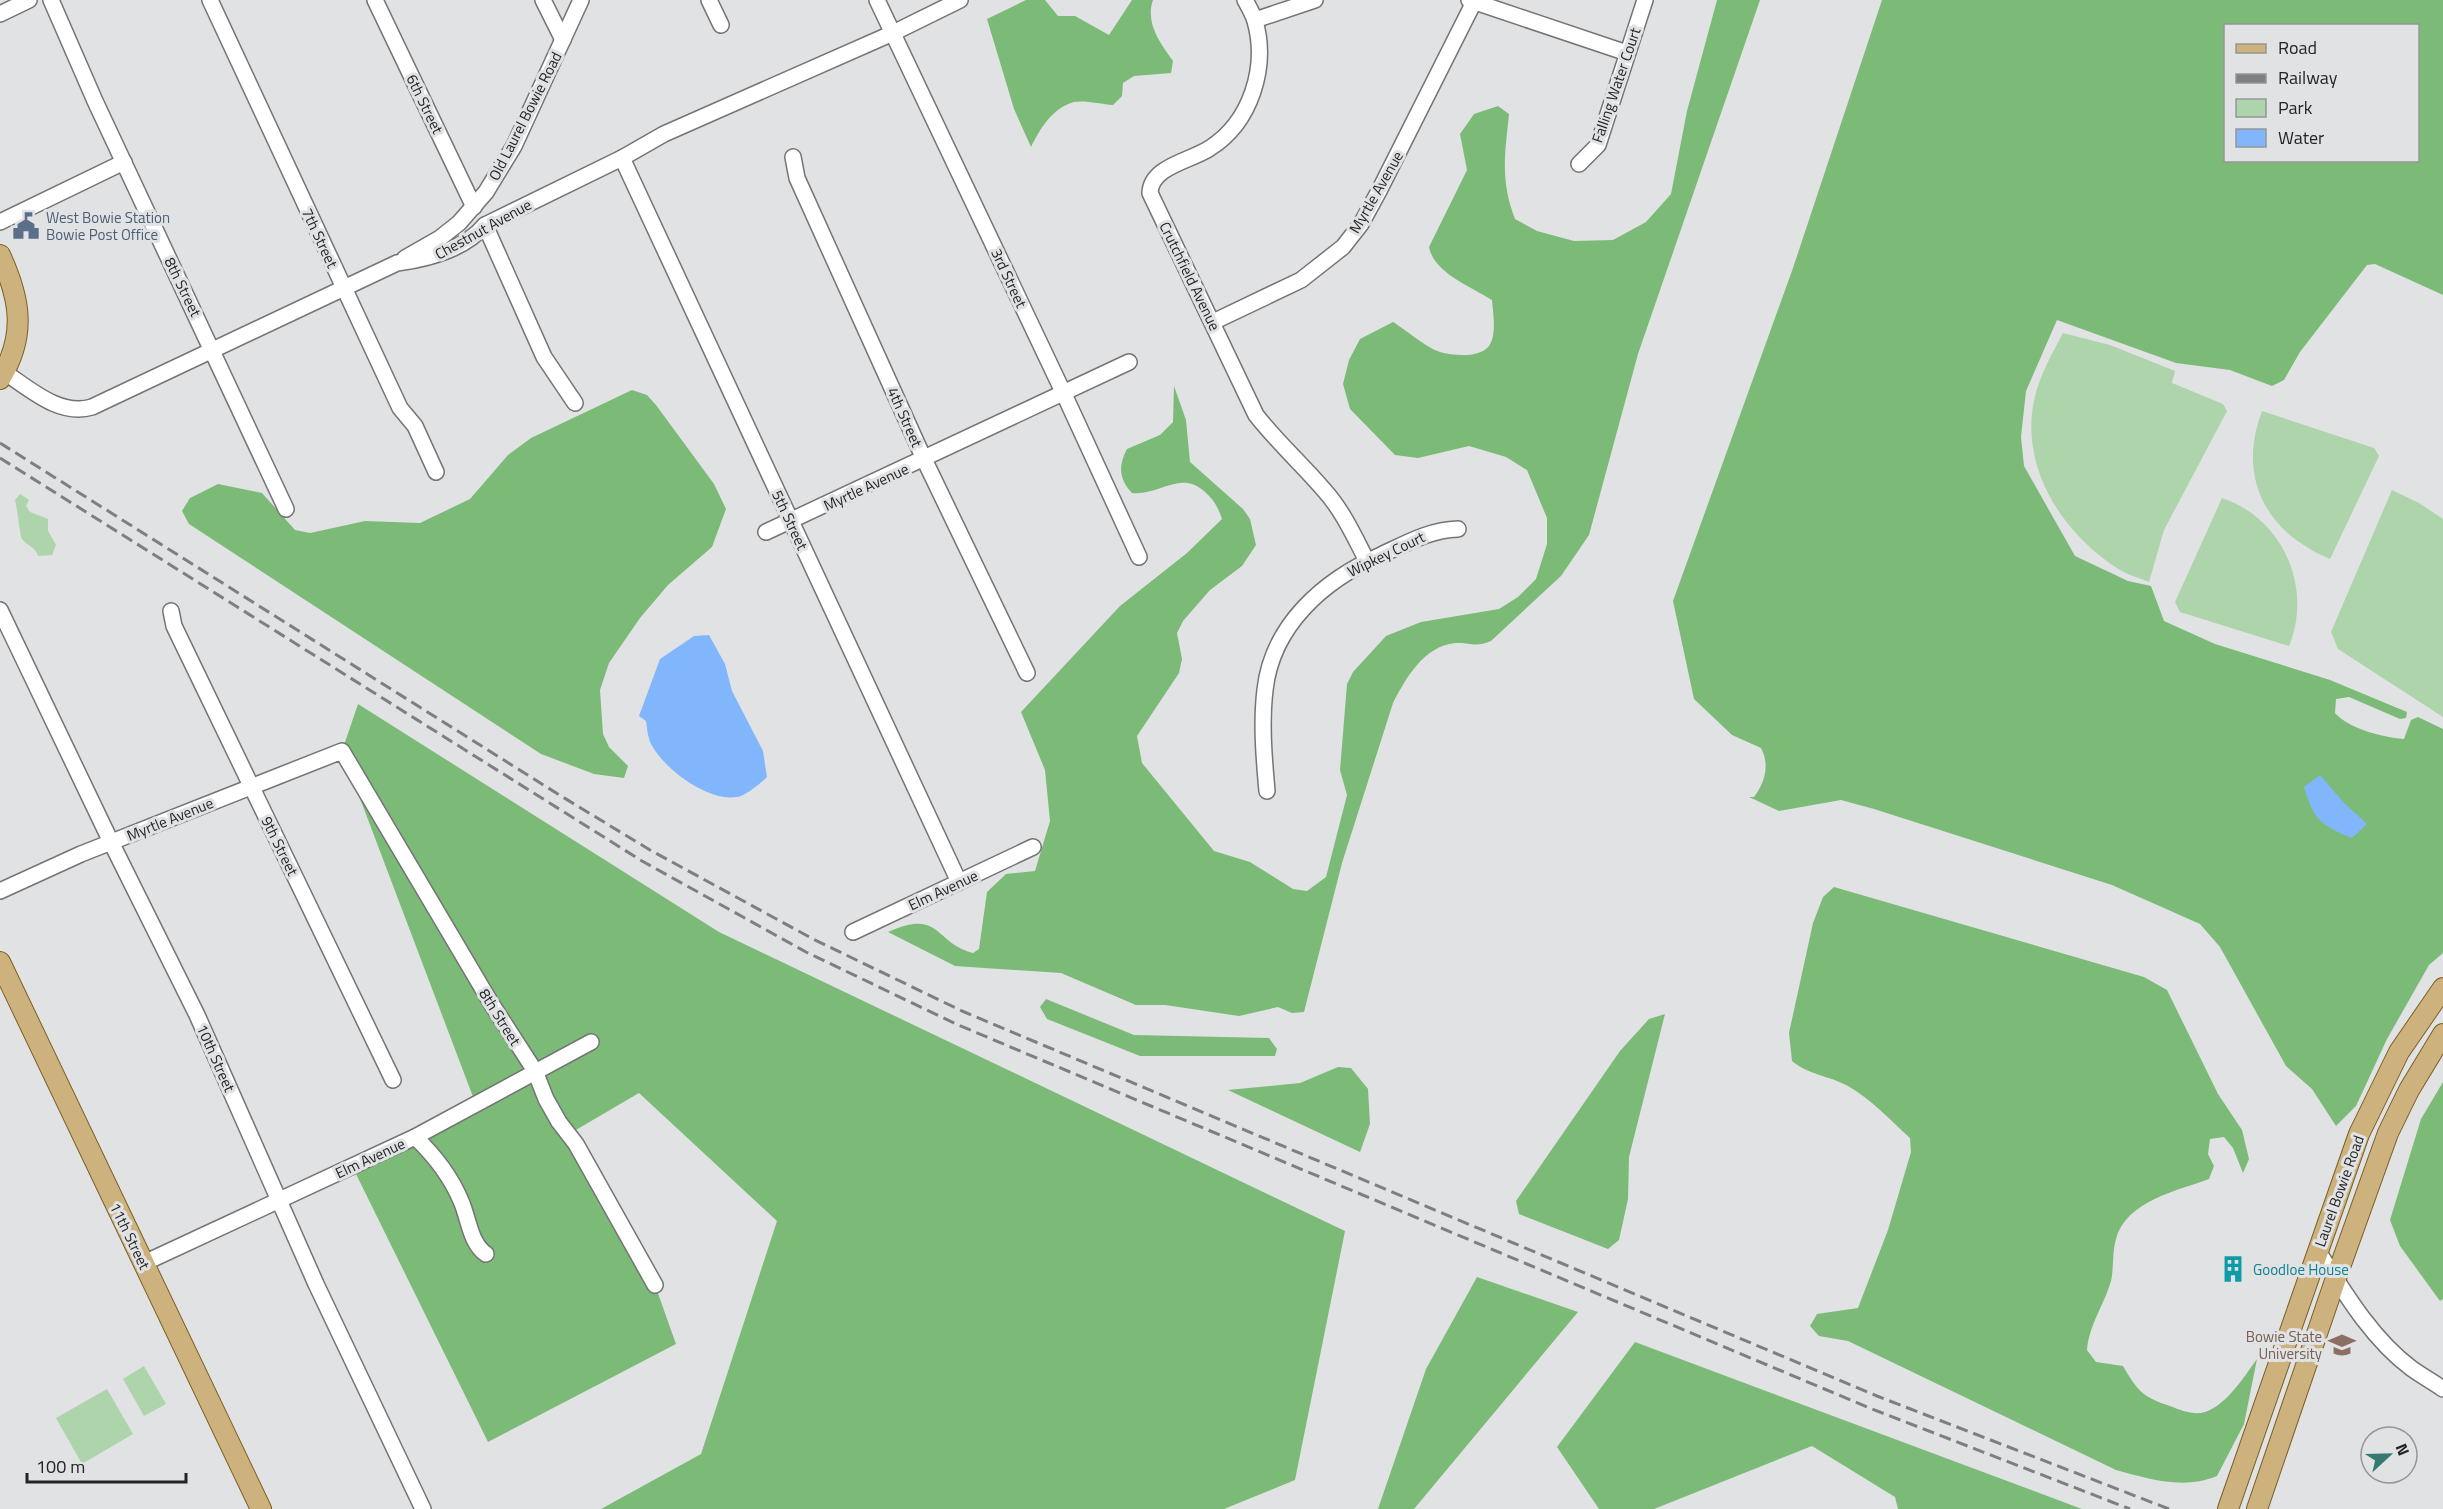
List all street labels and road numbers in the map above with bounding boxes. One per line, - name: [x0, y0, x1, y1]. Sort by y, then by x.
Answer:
- street label: Falling Water Court: [1586, 24, 1647, 146]
- street label: Old Laurel Bowie Road: [483, 48, 567, 184]
- street label: 6th Street: [401, 70, 450, 138]
- street label: Myrtle Avenue: [1343, 147, 1409, 237]
- street label: Chestnut Avenue: [430, 193, 536, 265]
- street label: 7th Street: [296, 204, 344, 272]
- street label: Crutchfield Avenue: [1154, 218, 1226, 334]
- street label: 3rd Street: [985, 244, 1033, 312]
- street label: 8th Street: [159, 253, 208, 321]
- street label: 4th Street: [882, 383, 929, 451]
- street label: Myrtle Avenue: [820, 457, 912, 517]
- street label: 5th Street: [766, 486, 814, 554]
- street label: Wipkey Court: [1343, 525, 1429, 583]
- street label: Myrtle Avenue: [123, 791, 217, 847]
- street label: 9th Street: [256, 812, 305, 880]
- street label: Elm Avenue: [904, 864, 982, 916]
- street label: 8th Street: [473, 984, 527, 1051]
- street label: 10th Street: [191, 1020, 241, 1096]
- street label: Elm Avenue: [331, 1132, 409, 1184]
- street label: Laurel Bowie Road: [2308, 1132, 2370, 1250]
- street label: 11th Street: [104, 1199, 156, 1274]

